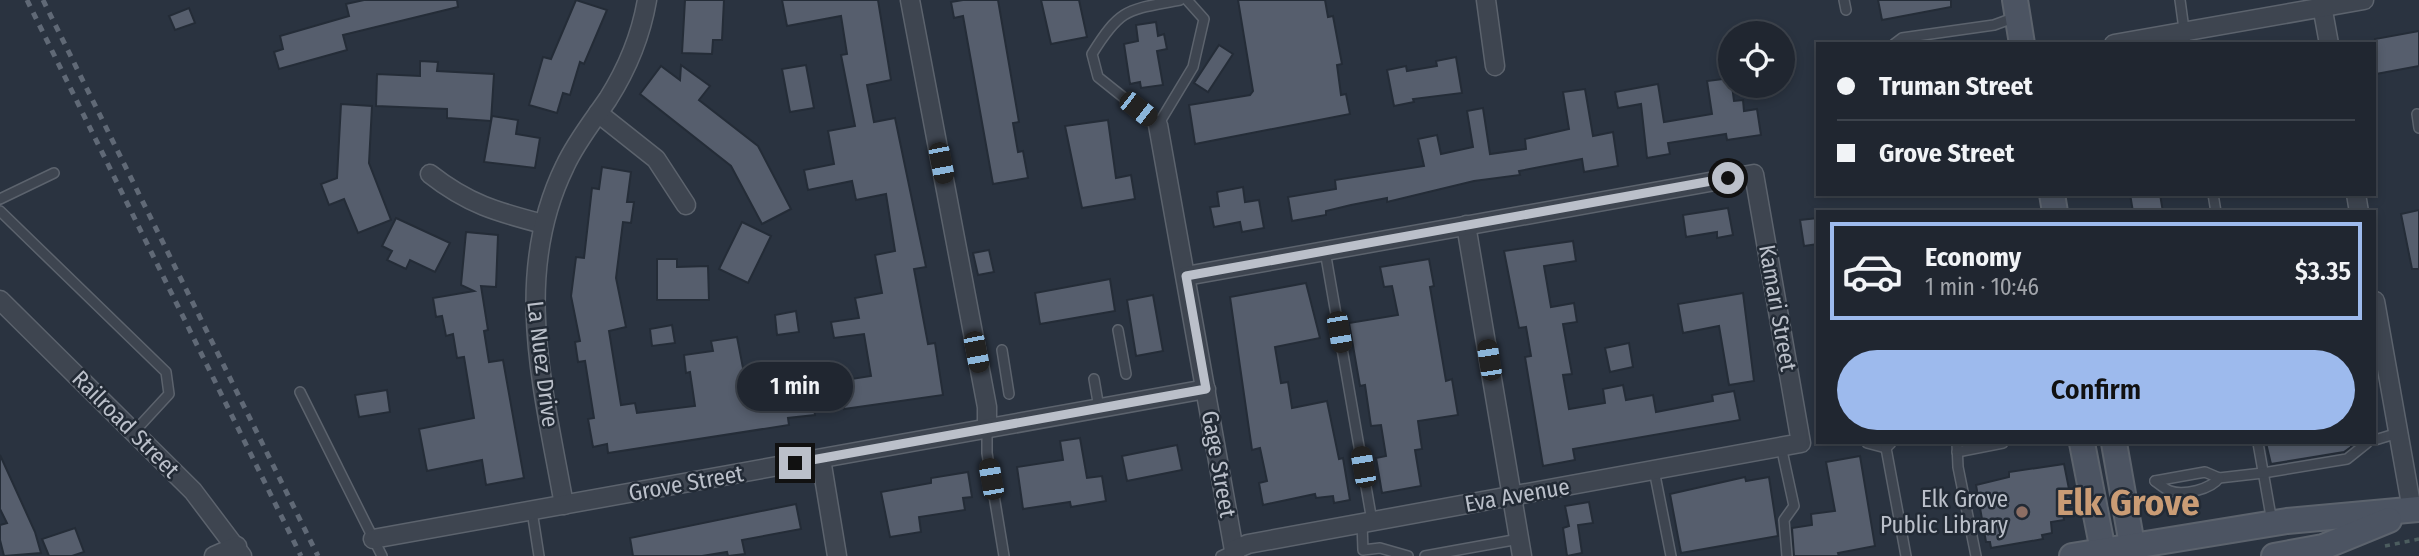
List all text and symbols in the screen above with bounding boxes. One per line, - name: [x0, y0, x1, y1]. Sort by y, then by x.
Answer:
- map controls: [1718, 21, 1795, 98]
- button: locate: [1718, 21, 1795, 98]
- text: Truman Street: [1879, 71, 2033, 102]
- car: [1115, 88, 1162, 130]
- text: Grove Street: [1879, 138, 2014, 169]
- car: [927, 140, 956, 186]
- route start: [1712, 162, 1744, 194]
- icon: car: [1841, 240, 1904, 303]
- text: Economy: [1925, 242, 2021, 273]
- street label: Kamari Street: [1753, 243, 1803, 374]
- text: $3.35: [2295, 256, 2351, 287]
- text: 1 min · 10:46: [1925, 273, 2039, 301]
- street label: La Nuez Drive: [521, 299, 565, 429]
- car: [1326, 309, 1353, 355]
- car: [962, 329, 991, 375]
- car: [1476, 338, 1503, 382]
- button: Confirm: [1837, 350, 2355, 430]
- callout: 1 min: [737, 362, 853, 410]
- street label: Railroad Street: [67, 365, 186, 484]
- text: 1 min: [770, 372, 820, 400]
- street label: Gage Street: [1196, 408, 1242, 520]
- car: [1350, 444, 1377, 490]
- route end: [779, 447, 811, 479]
- car: [978, 456, 1005, 502]
- street label: Grove Street: [626, 459, 746, 507]
- street label: Eva Avenue: [1462, 472, 1572, 518]
- district label: Elk Grove: [2056, 480, 2200, 525]
- place label: Elk Grove Public Library: [1880, 485, 2009, 539]
- marker: Elk Grove Public Library: [2014, 504, 2030, 520]

